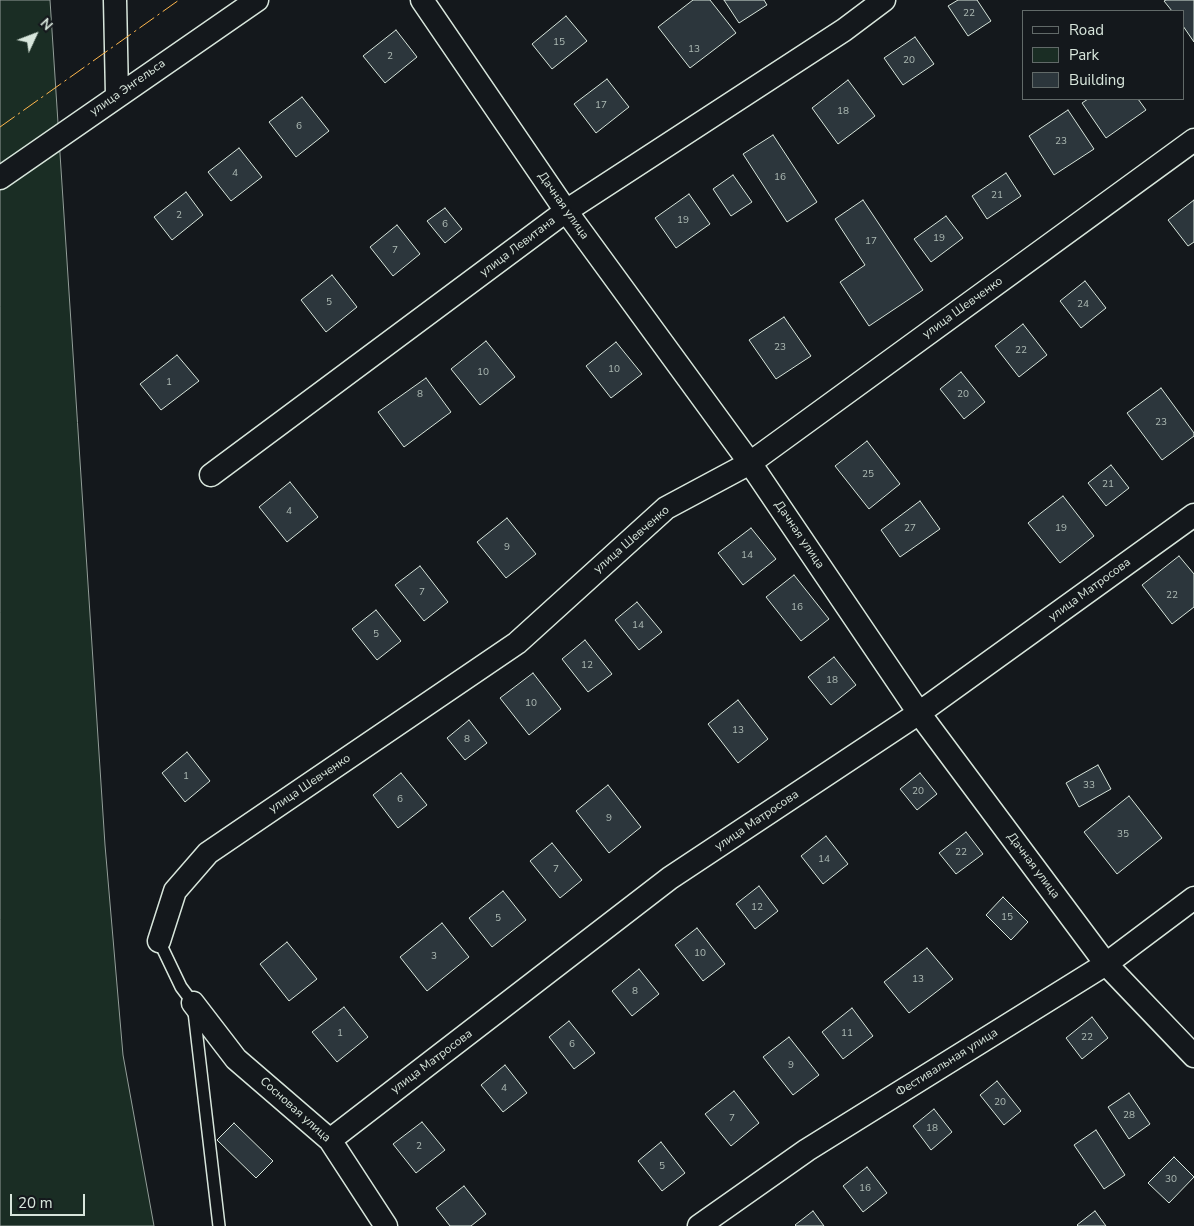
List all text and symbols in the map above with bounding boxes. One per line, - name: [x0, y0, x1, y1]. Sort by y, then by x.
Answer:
- house number: 22: [963, 8, 975, 20]
- north arrow: [10, 10, 60, 60]
- legend: [1022, 10, 1184, 100]
- text: N: [36, 14, 57, 35]
- text: Road: [1069, 20, 1104, 40]
- house number: 15: [553, 37, 565, 49]
- house number: 13: [688, 44, 700, 56]
- text: Park: [1069, 45, 1099, 65]
- house number: 2: [387, 51, 393, 63]
- house number: 20: [903, 55, 915, 67]
- street label: улица Энгельса: [87, 57, 169, 119]
- text: Building: [1069, 70, 1125, 90]
- house number: 17: [595, 100, 607, 112]
- house number: 18: [837, 106, 849, 118]
- house number: 6: [296, 121, 302, 133]
- house number: 23: [1055, 136, 1067, 148]
- house number: 4: [232, 168, 238, 180]
- street label: Дачная улица: [534, 170, 592, 242]
- house number: 16: [774, 172, 786, 184]
- house number: 21: [991, 190, 1003, 202]
- house number: 2: [176, 210, 182, 222]
- street label: улица Левитана: [477, 214, 559, 280]
- house number: 19: [677, 215, 689, 227]
- house number: 6: [442, 219, 448, 231]
- house number: 19: [933, 233, 945, 245]
- house number: 17: [865, 236, 877, 248]
- house number: 7: [392, 245, 398, 257]
- street label: улица Шевченко: [920, 274, 1006, 342]
- house number: 5: [326, 297, 332, 309]
- house number: 24: [1077, 299, 1089, 311]
- house number: 23: [774, 342, 786, 354]
- house number: 22: [1015, 345, 1027, 357]
- house number: 10: [608, 364, 620, 376]
- house number: 10: [477, 367, 489, 379]
- house number: 1: [166, 377, 172, 389]
- house number: 8: [417, 389, 423, 401]
- house number: 20: [957, 389, 969, 401]
- house number: 23: [1155, 417, 1167, 429]
- house number: 25: [862, 469, 874, 481]
- house number: 21: [1102, 479, 1114, 491]
- street label: Дачная улица: [771, 498, 827, 572]
- street label: улица Шевченко: [591, 503, 673, 577]
- house number: 4: [286, 506, 292, 518]
- house number: 27: [904, 523, 916, 535]
- house number: 19: [1055, 523, 1067, 535]
- house number: 9: [504, 542, 510, 554]
- house number: 14: [741, 550, 753, 562]
- street label: улица Матросова: [1046, 555, 1134, 625]
- house number: 7: [419, 587, 425, 599]
- house number: 22: [1166, 590, 1178, 602]
- house number: 16: [791, 602, 803, 614]
- house number: 14: [632, 620, 644, 632]
- house number: 5: [373, 629, 379, 641]
- house number: 12: [581, 660, 593, 672]
- house number: 18: [826, 675, 838, 687]
- house number: 10: [525, 698, 537, 710]
- house number: 13: [732, 725, 744, 737]
- house number: 8: [464, 734, 470, 746]
- street label: улица Шевченко: [266, 751, 354, 817]
- house number: 1: [183, 771, 189, 783]
- house number: 33: [1083, 780, 1095, 792]
- house number: 20: [912, 786, 924, 798]
- street label: улица Матросова: [712, 788, 802, 854]
- house number: 6: [397, 794, 403, 806]
- house number: 9: [606, 813, 612, 825]
- house number: 35: [1117, 829, 1129, 841]
- street label: Дачная улица: [1003, 830, 1063, 902]
- house number: 22: [955, 847, 967, 859]
- house number: 14: [818, 854, 830, 866]
- house number: 7: [553, 864, 559, 876]
- house number: 12: [751, 902, 763, 914]
- house number: 15: [1001, 912, 1013, 924]
- house number: 5: [495, 913, 501, 925]
- house number: 10: [694, 948, 706, 960]
- house number: 3: [431, 951, 437, 963]
- house number: 13: [912, 974, 924, 986]
- house number: 8: [632, 986, 638, 998]
- street label: Фестивальная улица: [893, 1026, 1001, 1100]
- street label: улица Матросова: [389, 1027, 475, 1097]
- house number: 1: [337, 1028, 343, 1040]
- house number: 11: [841, 1028, 853, 1040]
- house number: 22: [1081, 1032, 1093, 1044]
- house number: 6: [569, 1039, 575, 1051]
- house number: 9: [788, 1060, 794, 1072]
- street label: Сосновая улица: [257, 1074, 333, 1146]
- house number: 4: [501, 1083, 507, 1095]
- house number: 20: [994, 1097, 1006, 1109]
- house number: 28: [1123, 1110, 1135, 1122]
- house number: 7: [729, 1113, 735, 1125]
- house number: 18: [926, 1123, 938, 1135]
- house number: 2: [416, 1141, 422, 1153]
- house number: 5: [659, 1161, 665, 1173]
- house number: 30: [1165, 1174, 1177, 1186]
- house number: 16: [859, 1183, 871, 1195]
- scale bar: [12, 1184, 88, 1216]
- text: 20 m: [18, 1193, 53, 1213]

